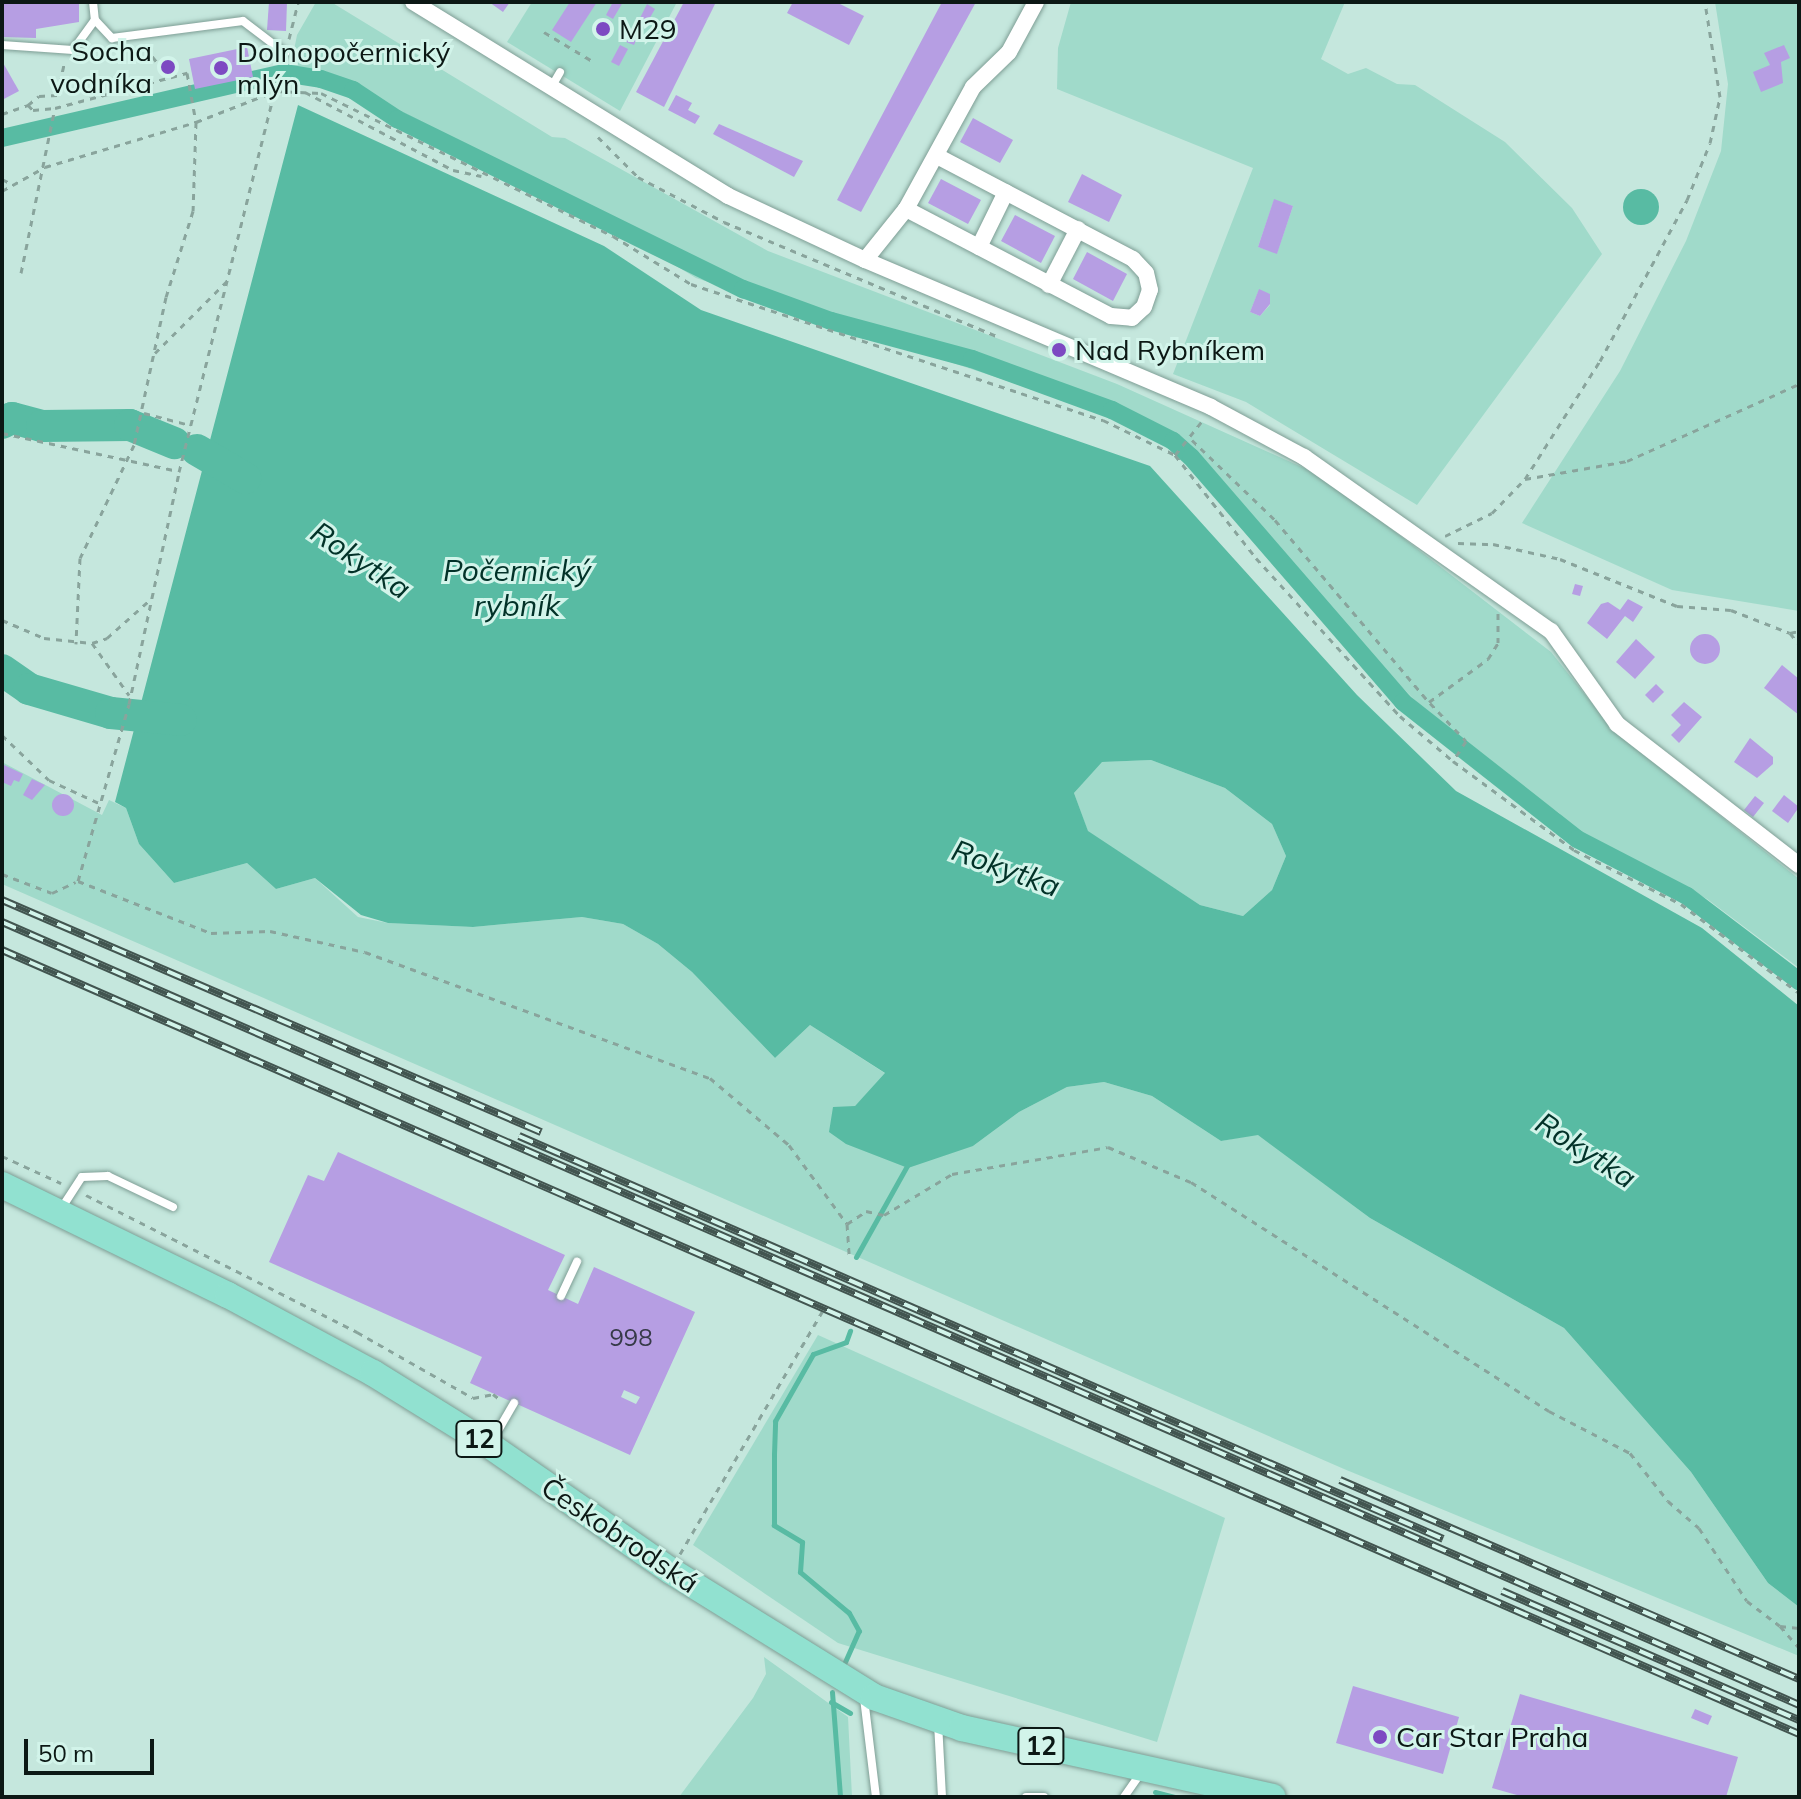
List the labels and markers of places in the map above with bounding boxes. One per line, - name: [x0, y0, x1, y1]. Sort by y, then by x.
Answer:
- place label: M29: [619, 12, 677, 46]
- marker: M29: [594, 20, 612, 38]
- place label: Socha vodníka: [50, 34, 152, 100]
- place label: Dolnopočernický mlýn: [237, 35, 450, 101]
- marker: Socha vodníka: [159, 58, 177, 76]
- marker: Dolnopočernický mlýn: [212, 59, 230, 77]
- place label: Nad Rybníkem: [1075, 333, 1265, 367]
- marker: Nad Rybníkem: [1050, 341, 1068, 359]
- place label: Car Star Praha: [1396, 1720, 1588, 1754]
- marker: Car Star Praha: [1371, 1728, 1389, 1746]

